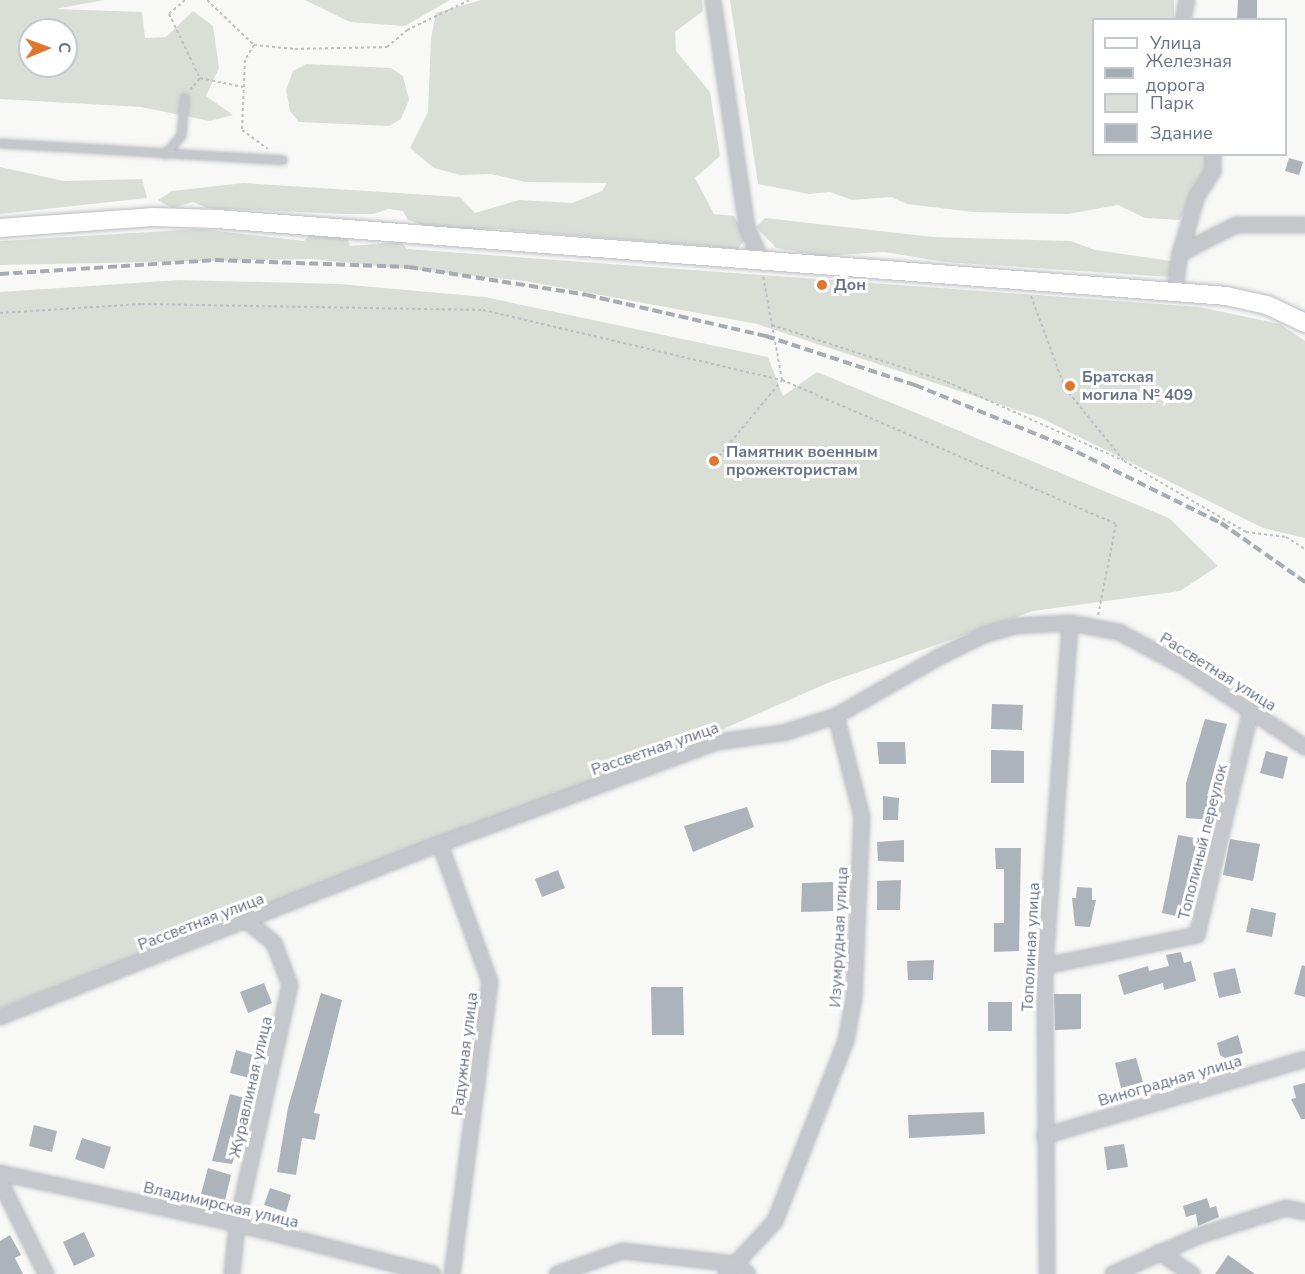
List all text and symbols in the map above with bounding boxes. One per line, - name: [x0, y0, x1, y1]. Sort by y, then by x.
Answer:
- north arrow: [18, 18, 78, 78]
- legend: [1092, 18, 1287, 156]
- text: Улица: [1150, 31, 1201, 55]
- text: С: [53, 42, 75, 53]
- text: Железная дорога: [1146, 49, 1232, 97]
- text: Парк: [1150, 91, 1193, 115]
- text: Здание: [1150, 121, 1213, 145]
- place label: Дон: [834, 275, 866, 295]
- marker: Дон: [815, 278, 829, 292]
- place label: Братская могила № 409: [1082, 367, 1193, 405]
- marker: Братская могила № 409: [1063, 379, 1077, 393]
- place label: Памятник военным прожектористам: [726, 442, 878, 480]
- marker: Памятник военным прожектористам: [707, 454, 721, 468]
- street label: Рассветная улица: [1156, 628, 1280, 716]
- street label: Рассветная улица: [589, 718, 721, 780]
- street label: Тополиный переулок: [1174, 762, 1232, 922]
- street label: Изумрудная улица: [826, 866, 852, 1008]
- street label: Тополиная улица: [1018, 882, 1044, 1012]
- street label: Рассветная улица: [135, 889, 267, 955]
- street label: Радужная улица: [448, 991, 482, 1117]
- street label: Журавлиная улица: [225, 1015, 277, 1159]
- street label: Виноградная улица: [1096, 1051, 1244, 1111]
- street label: Владимирская улица: [141, 1178, 301, 1232]

